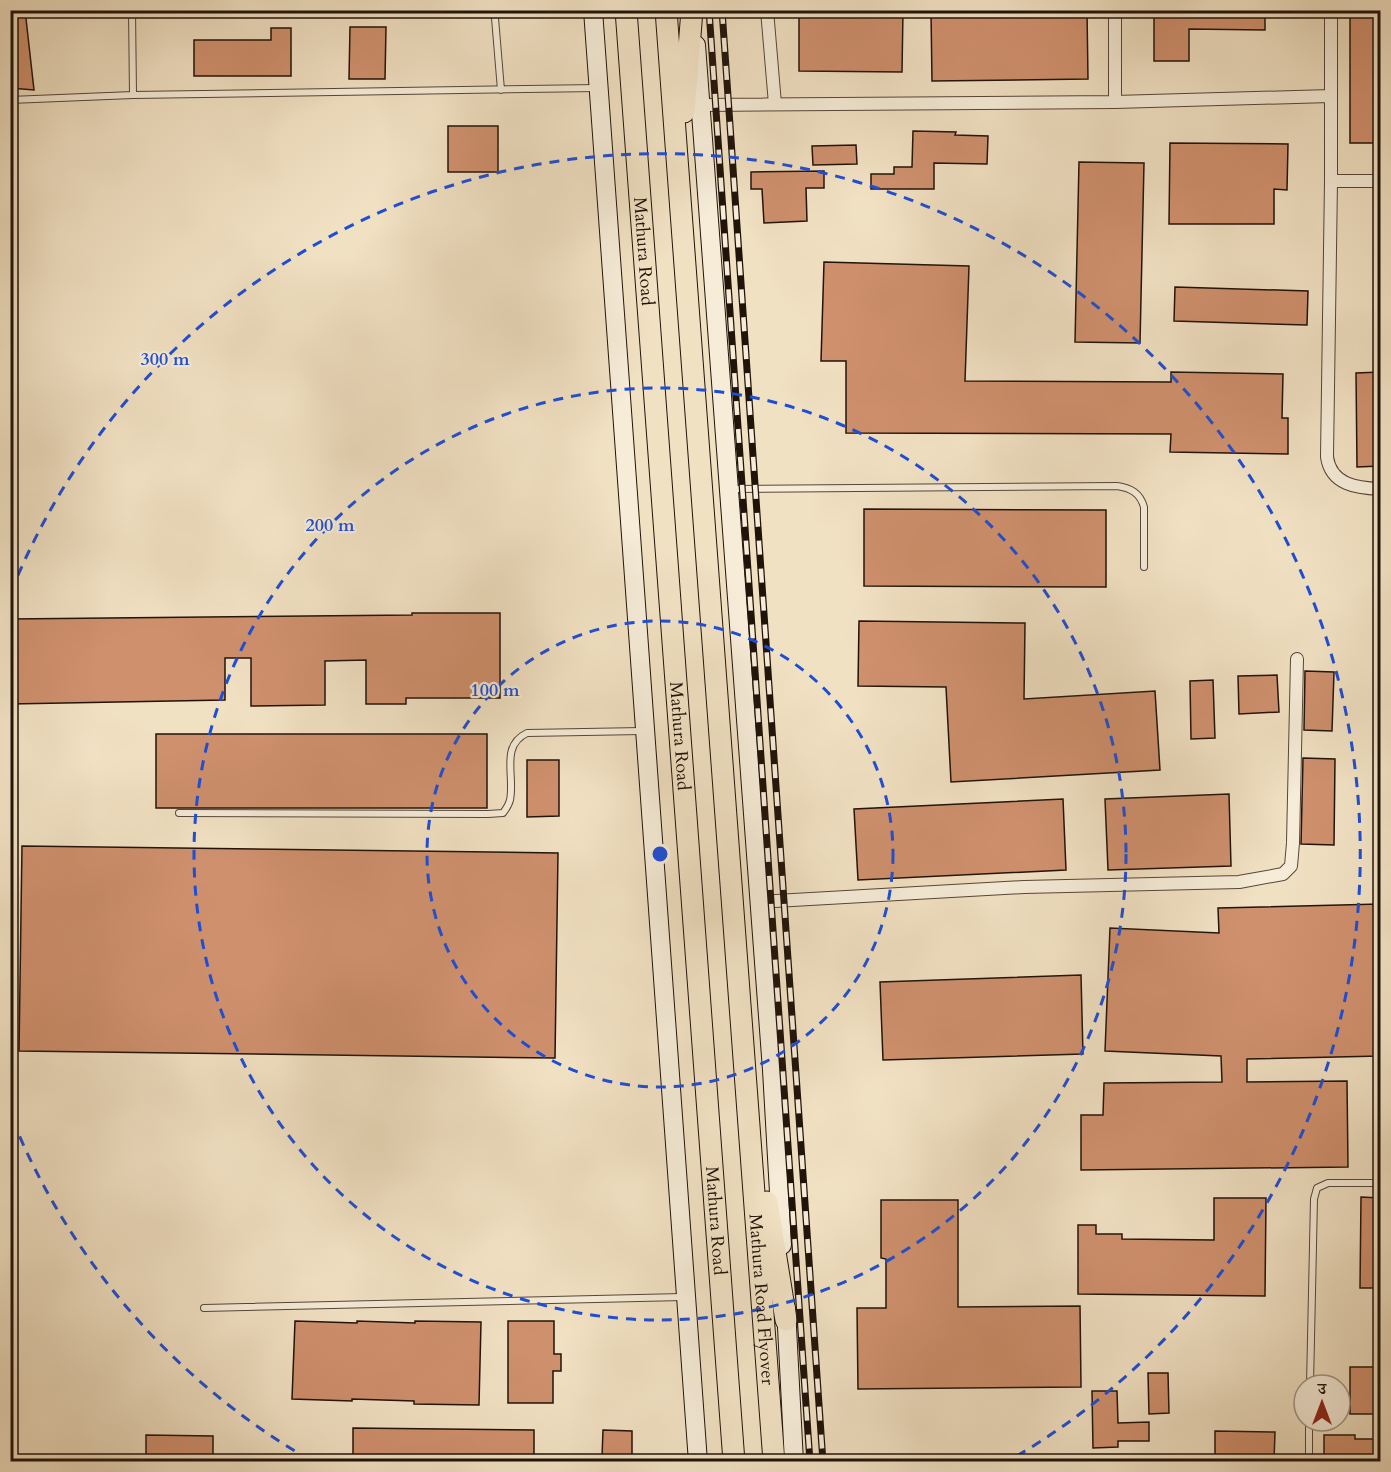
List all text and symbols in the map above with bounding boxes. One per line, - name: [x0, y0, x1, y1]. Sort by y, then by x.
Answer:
- street label: Mathura Road: [627, 196, 660, 307]
- text: 300 m: [140, 347, 190, 372]
- text: 200 m: [305, 513, 355, 538]
- text: 100 m: [470, 678, 520, 703]
- street label: Mathura Road: [663, 681, 696, 792]
- centre of rings: [650, 844, 670, 864]
- street label: Mathura Road: [699, 1165, 732, 1276]
- street label: Mathura Road Flyover: [743, 1213, 780, 1387]
- north arrow: [1292, 1373, 1352, 1433]
- text: उ: [1317, 1378, 1328, 1400]

